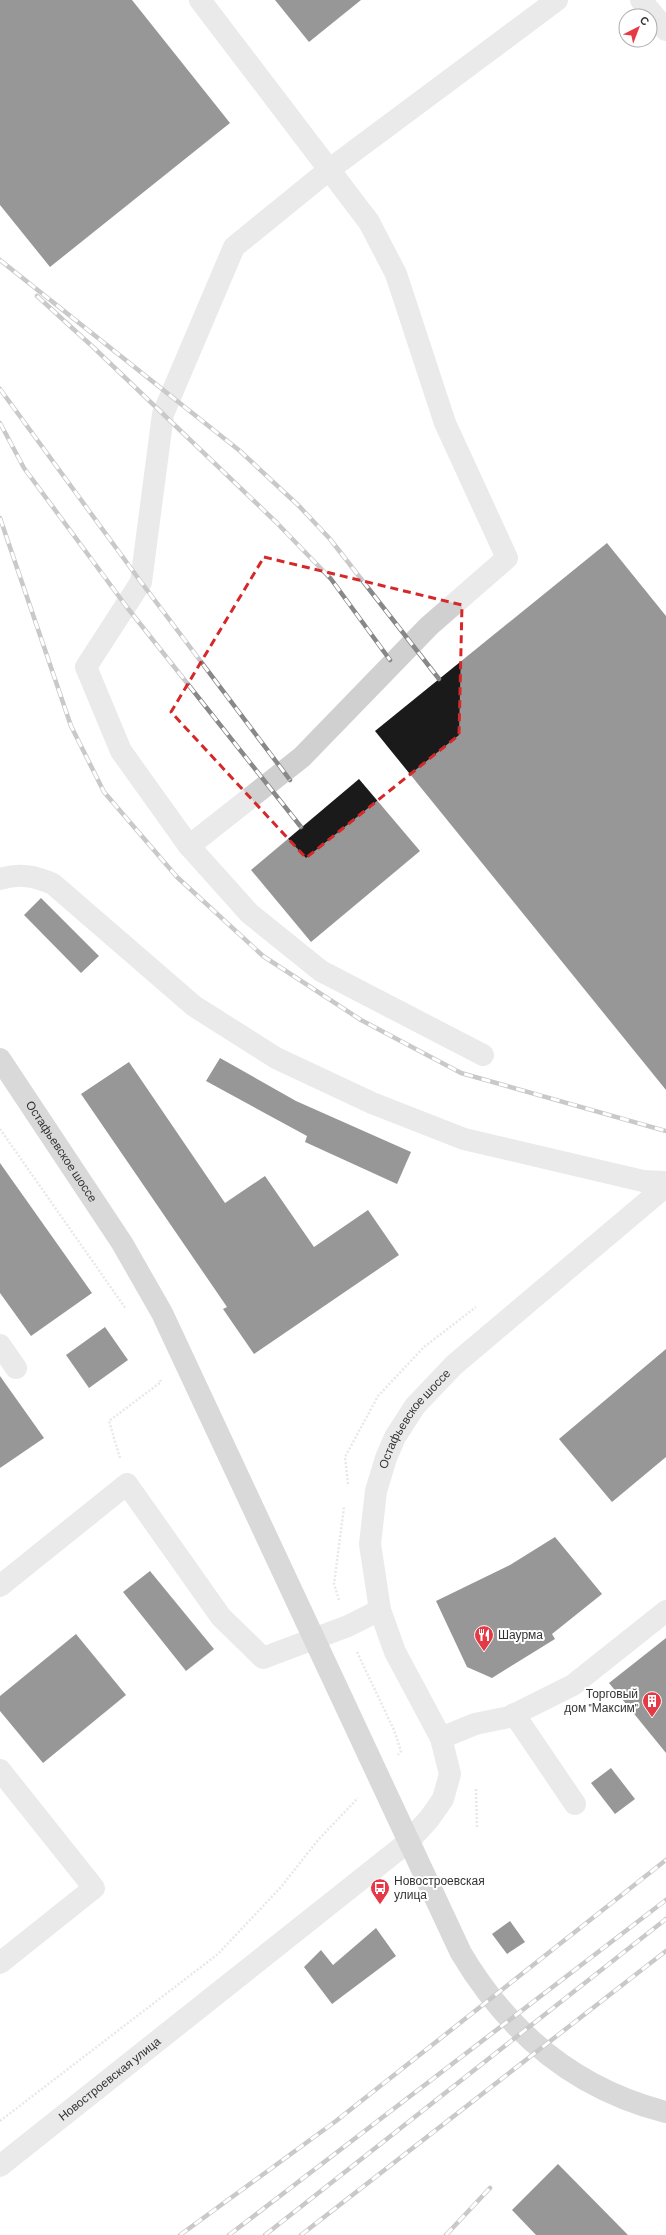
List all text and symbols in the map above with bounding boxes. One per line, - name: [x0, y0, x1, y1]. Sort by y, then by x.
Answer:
- north arrow: [618, 8, 658, 48]
- text: С: [638, 13, 652, 28]
- street label: Остафьевское шоссе: [24, 1098, 101, 1205]
- street label: Остафьевское шоссе: [375, 1365, 453, 1470]
- restaurant icon: Шаурма: [473, 1624, 495, 1652]
- place label: Шаурма: [498, 1627, 543, 1642]
- place label: Торговый дом "Максим": [564, 1686, 638, 1715]
- building icon: Торговый дом "Максим": [641, 1690, 663, 1718]
- place label: Новостроевская улица: [394, 1873, 485, 1902]
- bus stop icon: Новостроевская улица: [369, 1877, 391, 1905]
- street label: Новостроевская улица: [55, 2033, 163, 2123]

